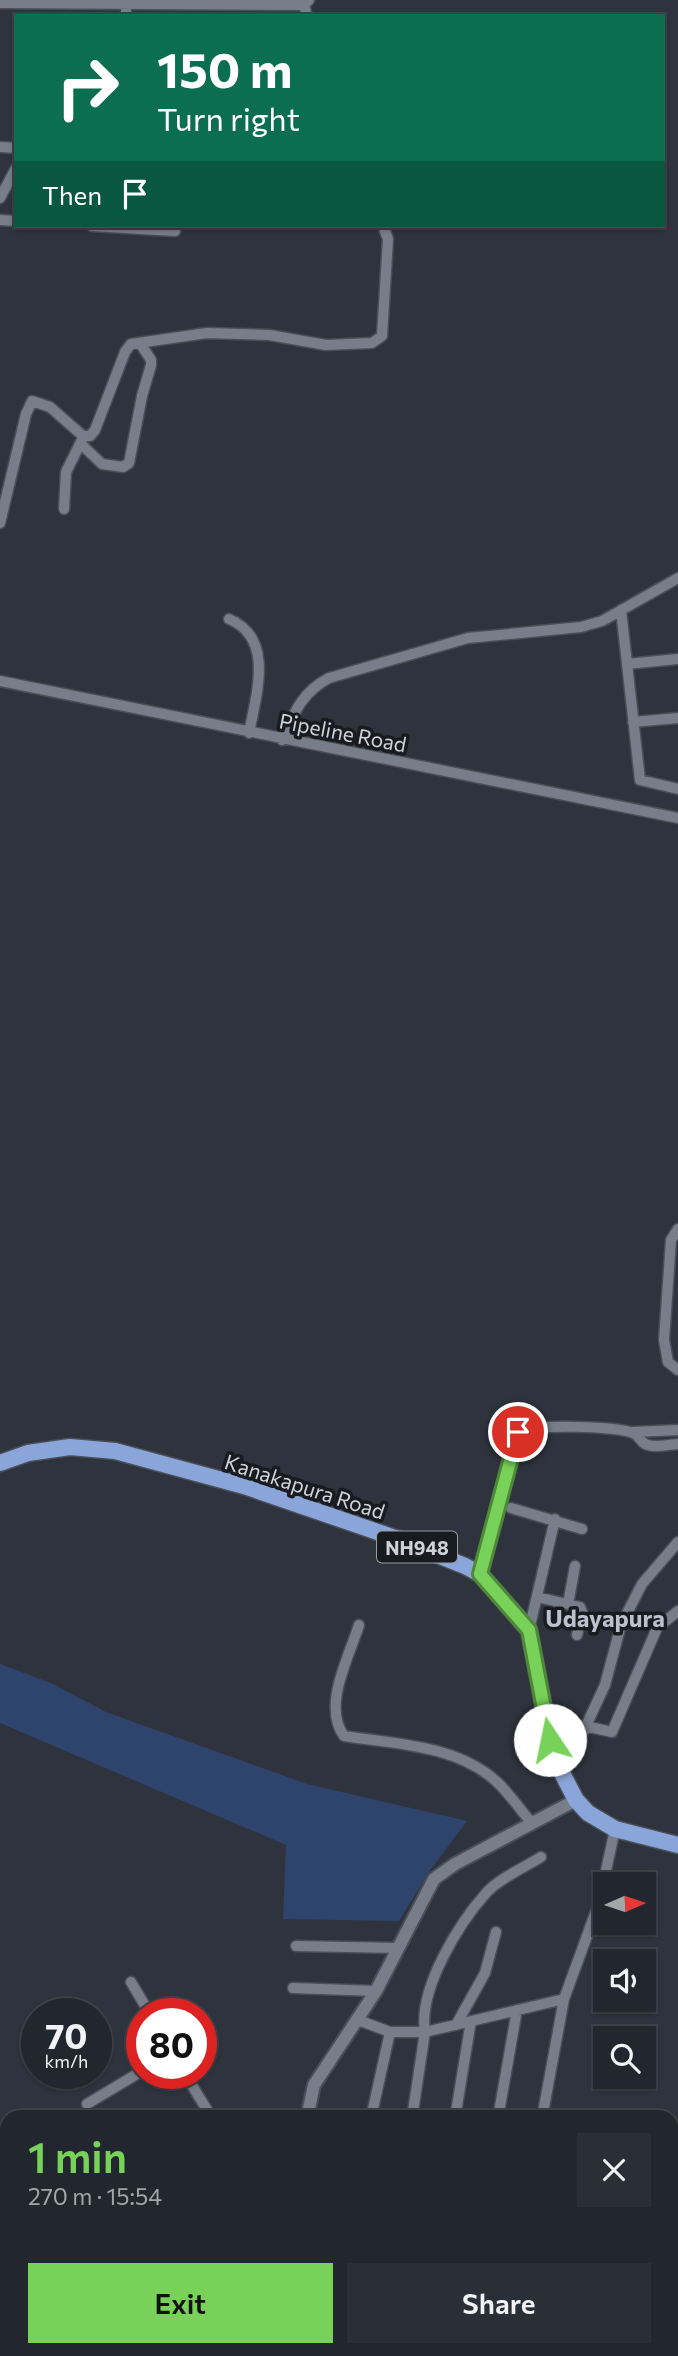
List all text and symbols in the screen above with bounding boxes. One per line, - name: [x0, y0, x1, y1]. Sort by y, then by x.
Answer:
- text: 150 m: [157, 38, 292, 98]
- icon: right: [42, 42, 133, 133]
- text: Turn right: [157, 98, 300, 138]
- icon: arrive: [116, 175, 154, 213]
- text: Then: [42, 179, 102, 210]
- street label: Pipeline Road: [277, 707, 409, 757]
- pin: [488, 1402, 548, 1462]
- icon: arrive: [499, 1413, 537, 1451]
- street label: Kanakapura Road: [222, 1448, 388, 1524]
- road number: NH948: [377, 1532, 457, 1562]
- district label: Udayapura: [545, 1603, 665, 1632]
- position arrow: [513, 1703, 587, 1777]
- north arrow: [593, 1872, 656, 1936]
- map controls: [593, 1872, 656, 2089]
- button: sound: [593, 1949, 656, 2012]
- speed limit sign: 80: [126, 1998, 217, 2089]
- text: 70: [45, 2013, 88, 2056]
- button: search: [593, 2026, 656, 2089]
- text: km/h: [45, 2050, 88, 2072]
- text: 1 min: [28, 2130, 127, 2182]
- button: close: [577, 2133, 651, 2207]
- text: 270 m · 15:54: [28, 2182, 162, 2210]
- button: Exit: [28, 2263, 333, 2343]
- button: Share: [347, 2263, 651, 2343]

